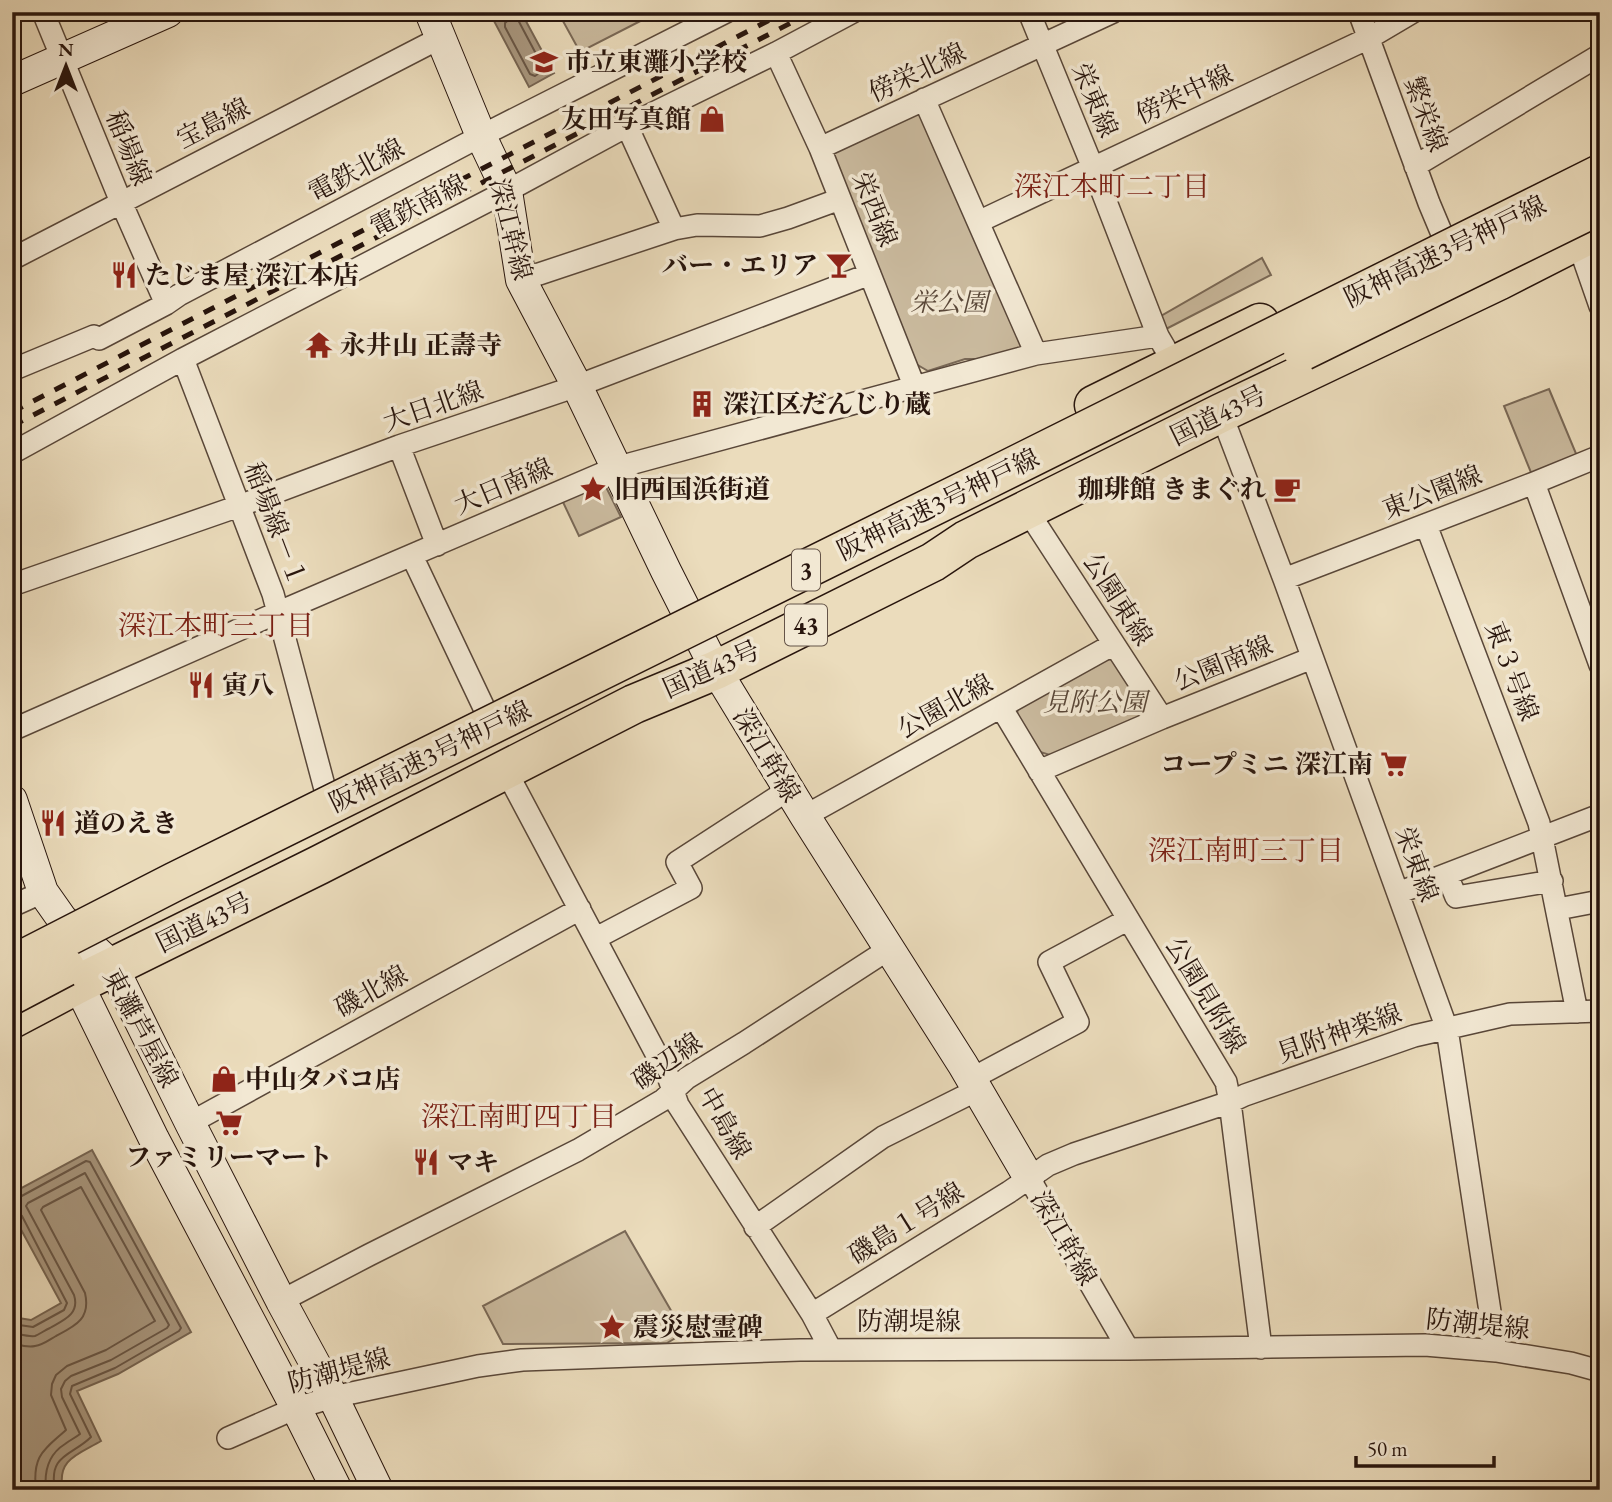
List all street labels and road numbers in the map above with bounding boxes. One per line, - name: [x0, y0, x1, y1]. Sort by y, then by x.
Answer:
- street label: 傍栄北線: [863, 35, 971, 109]
- street label: 栄東線: [1064, 57, 1126, 143]
- street label: 傍栄中線: [1130, 57, 1238, 131]
- street label: 繁栄線: [1397, 72, 1455, 156]
- street label: 宝島線: [171, 90, 255, 156]
- street label: 稲場線: [99, 105, 159, 191]
- street label: 電鉄北線: [302, 131, 410, 209]
- street label: 電鉄南線: [364, 166, 472, 244]
- street label: 栄西線: [845, 166, 905, 252]
- street label: 深江幹線: [482, 174, 540, 284]
- street label: 阪神高速3号神戸線: [1338, 187, 1552, 315]
- street label: 大日北線: [378, 373, 488, 439]
- street label: 国道43号: [1164, 377, 1272, 453]
- street label: 阪神高速3号神戸線: [831, 440, 1045, 568]
- street label: 大日南線: [448, 450, 558, 522]
- street label: 稲場線－１: [237, 457, 315, 591]
- street label: 東公園線: [1377, 457, 1487, 527]
- street label: 公園東線: [1075, 546, 1161, 652]
- road number: 3: [792, 550, 820, 590]
- road number: 43: [785, 604, 827, 646]
- street label: 東３号線: [1477, 616, 1547, 726]
- street label: 公園南線: [1168, 628, 1278, 698]
- street label: 国道43号: [657, 633, 765, 705]
- street label: 公園北線: [891, 666, 999, 746]
- street label: 阪神高速3号神戸線: [323, 692, 537, 820]
- street label: 深江幹線: [726, 702, 808, 808]
- street label: 栄東線: [1388, 822, 1446, 906]
- street label: 国道43号: [150, 884, 258, 960]
- street label: 公園見附線: [1158, 931, 1254, 1059]
- street label: 磯北線: [329, 957, 413, 1025]
- street label: 東灘芦屋線: [95, 963, 187, 1093]
- street label: 見附神楽線: [1272, 996, 1406, 1070]
- street label: 磯辺線: [625, 1025, 709, 1097]
- street label: 中島線: [691, 1081, 759, 1165]
- street label: 磯島１号線: [842, 1174, 970, 1272]
- street label: 深江幹線: [1023, 1184, 1105, 1292]
- street label: 防潮堤線: [1425, 1302, 1531, 1346]
- street label: 防潮堤線: [857, 1304, 961, 1338]
- street label: 防潮堤線: [284, 1340, 394, 1400]

